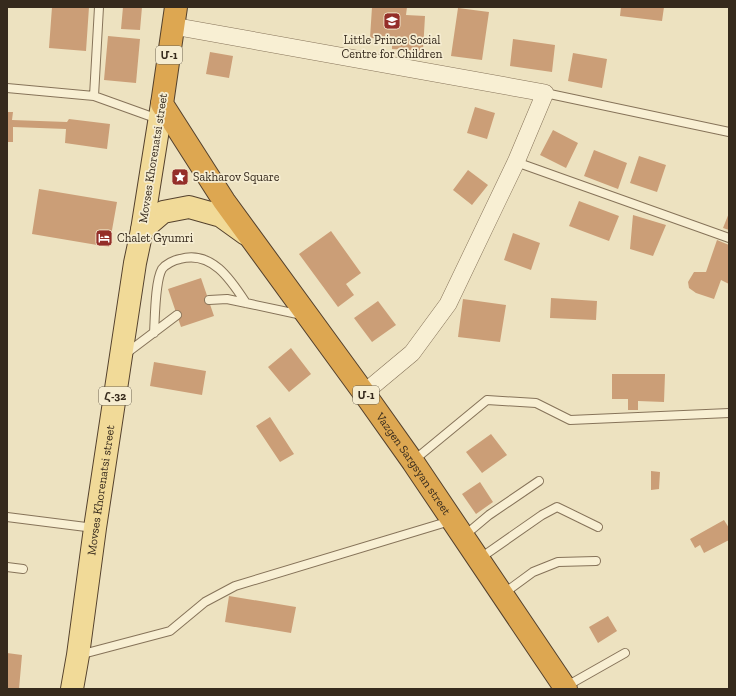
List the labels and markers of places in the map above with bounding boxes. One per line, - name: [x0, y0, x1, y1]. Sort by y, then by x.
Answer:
- school or university icon: Little Prince Social Centre for Children: [382, 11, 402, 31]
- place label: Little Prince Social Centre for Children: [342, 33, 443, 61]
- place icon: Sakharov Square: [170, 167, 190, 187]
- place label: Sakharov Square: [193, 170, 280, 184]
- hotel icon: Chalet Gyumri: [94, 228, 114, 248]
- place label: Chalet Gyumri: [117, 231, 194, 245]

